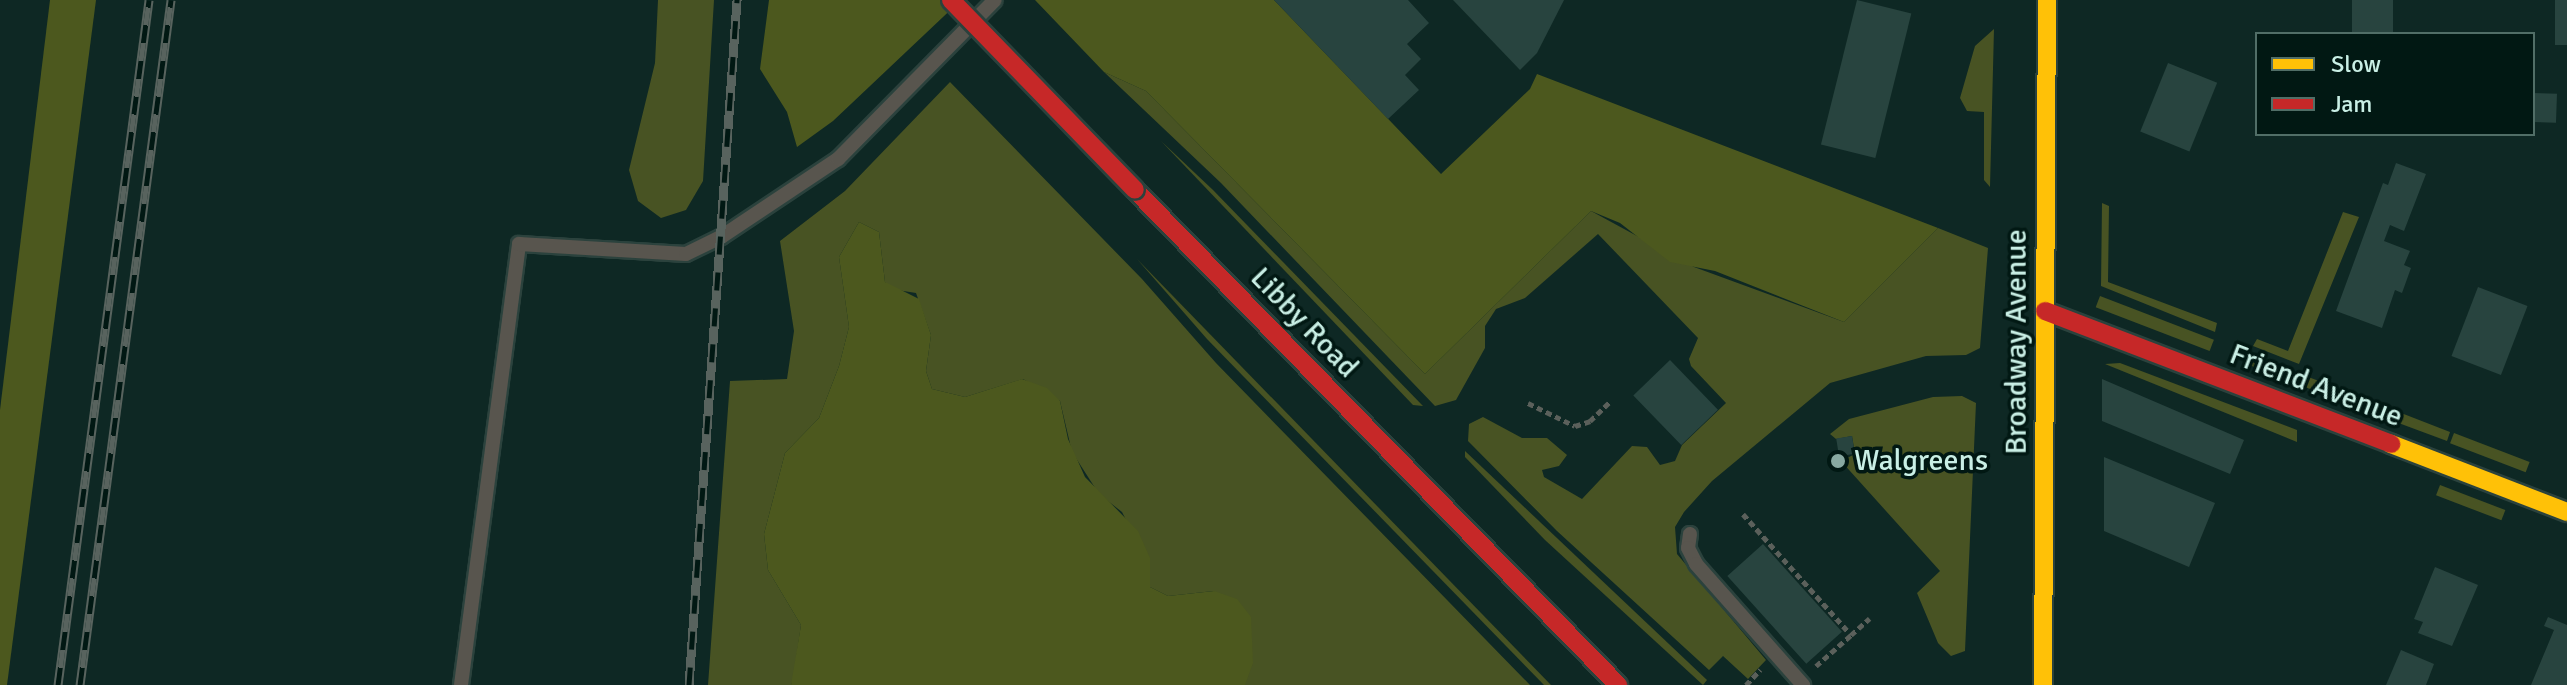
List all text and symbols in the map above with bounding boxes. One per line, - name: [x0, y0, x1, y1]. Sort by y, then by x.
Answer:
- legend: [2255, 32, 2535, 136]
- text: Slow: [2331, 49, 2381, 79]
- text: Jam: [2331, 89, 2372, 119]
- street label: Broadway Avenue: [1999, 229, 2035, 455]
- street label: Libby Road: [1243, 260, 1365, 386]
- street label: Friend Avenue: [2224, 337, 2408, 435]
- place label: Walgreens: [1854, 443, 1988, 479]
- marker: Walgreens: [1829, 452, 1847, 470]

